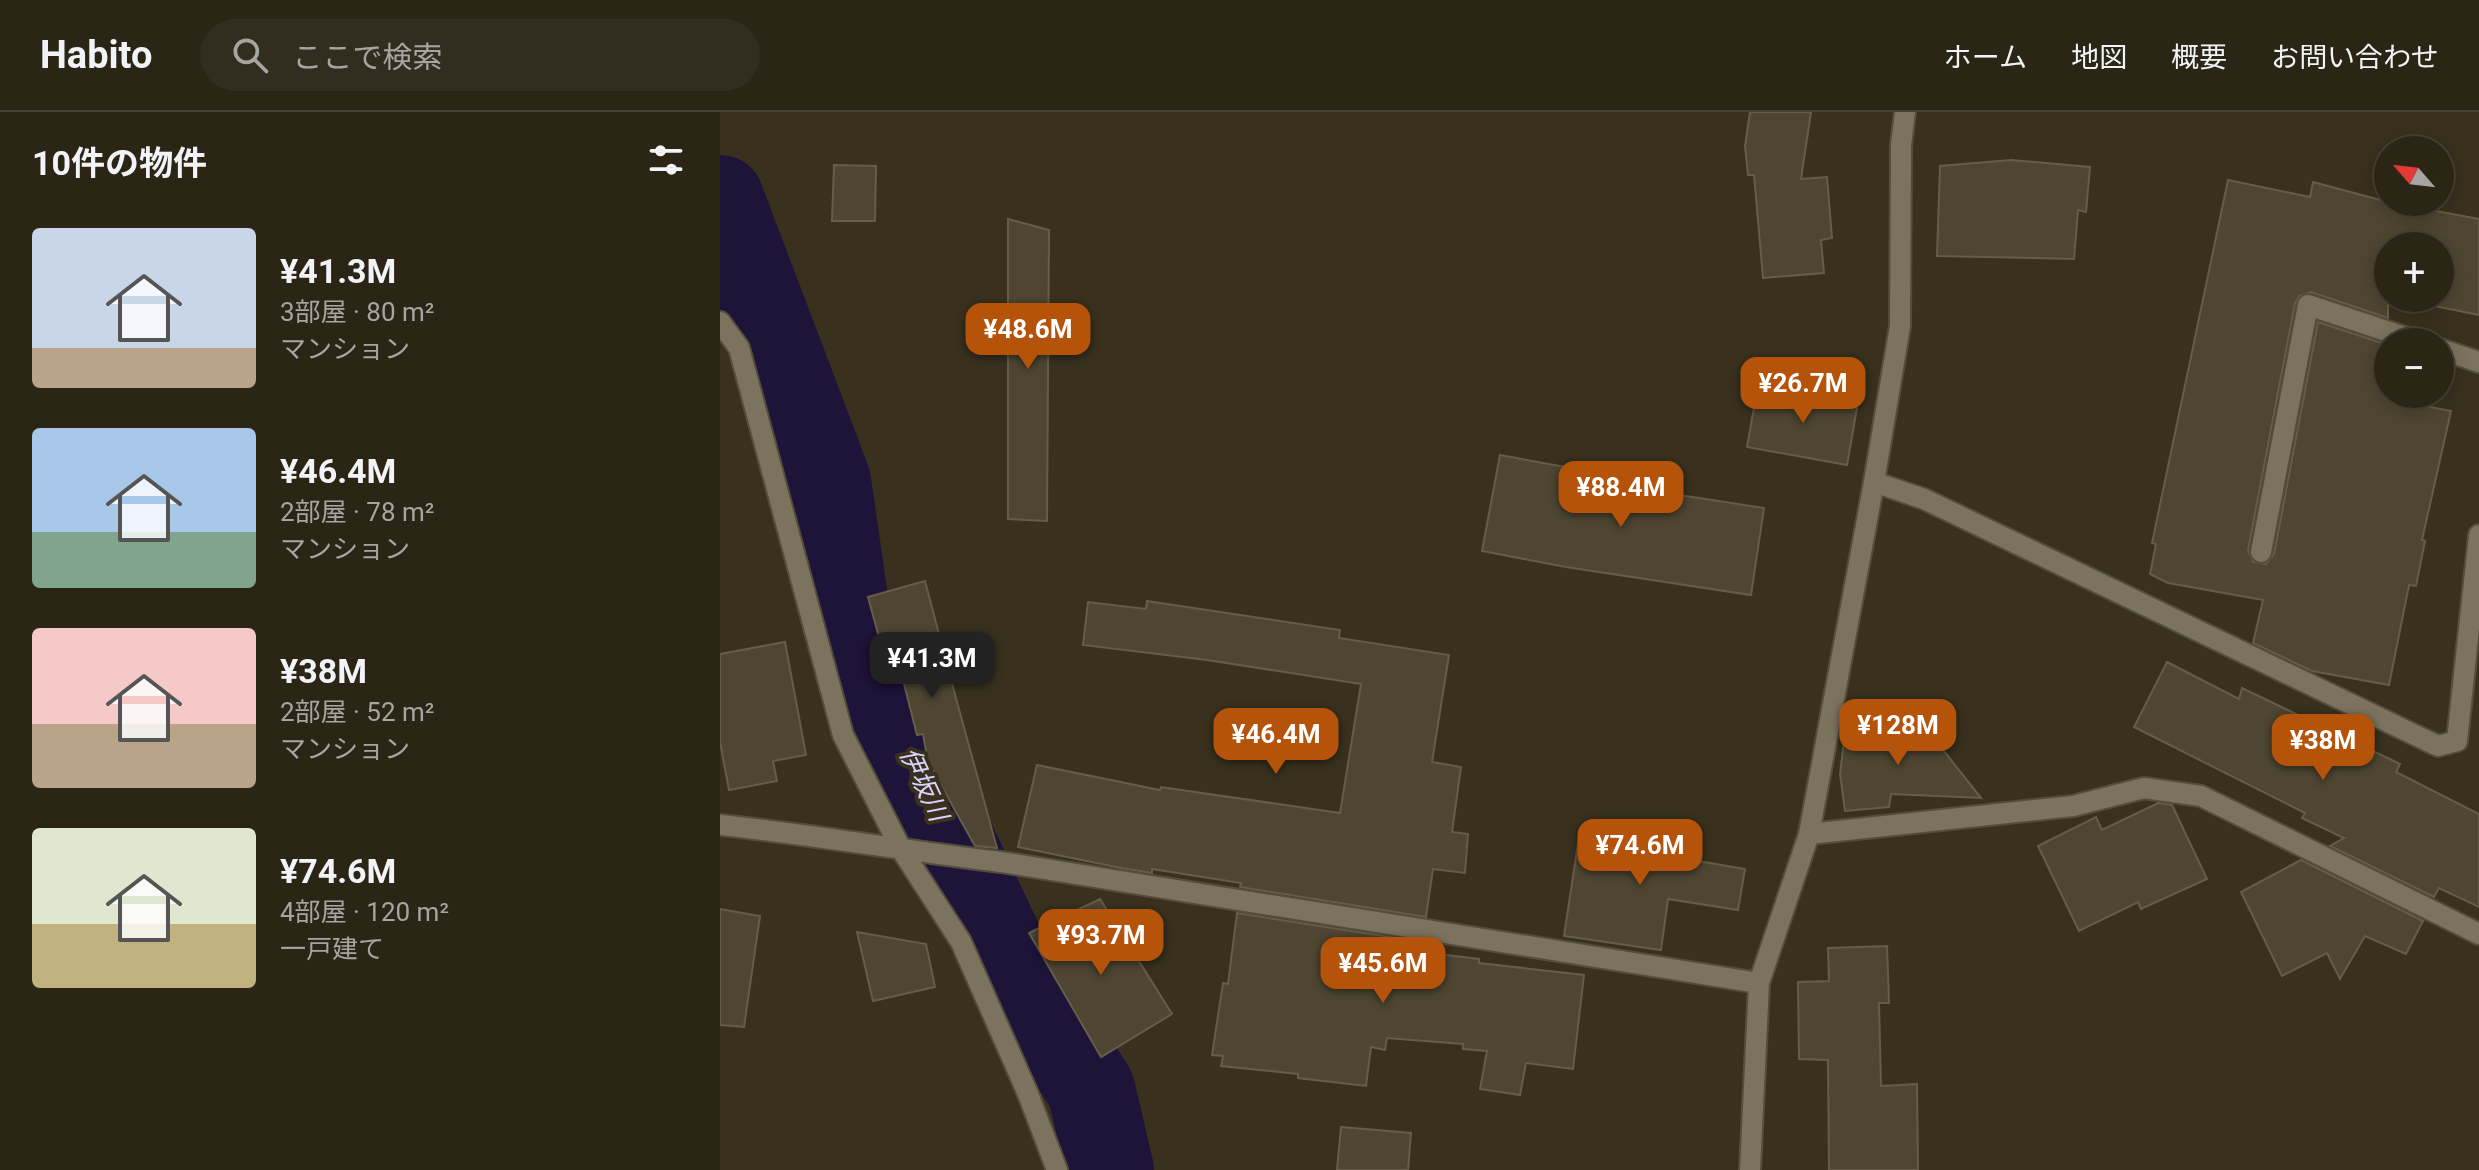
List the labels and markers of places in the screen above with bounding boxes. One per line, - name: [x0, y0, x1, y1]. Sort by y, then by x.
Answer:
- pin: ¥48.6M: [963, 303, 1093, 371]
- pin: ¥26.7M: [1738, 357, 1868, 425]
- pin: ¥88.4M: [1556, 461, 1686, 529]
- pin: ¥41.3M: [867, 632, 997, 700]
- pin: ¥128M: [1842, 699, 1954, 767]
- pin: ¥46.4M: [1211, 708, 1341, 776]
- pin: ¥38M: [2276, 714, 2370, 782]
- pin: ¥74.6M: [1575, 819, 1705, 887]
- pin: ¥93.7M: [1036, 909, 1166, 977]
- pin: ¥45.6M: [1318, 937, 1448, 1005]

